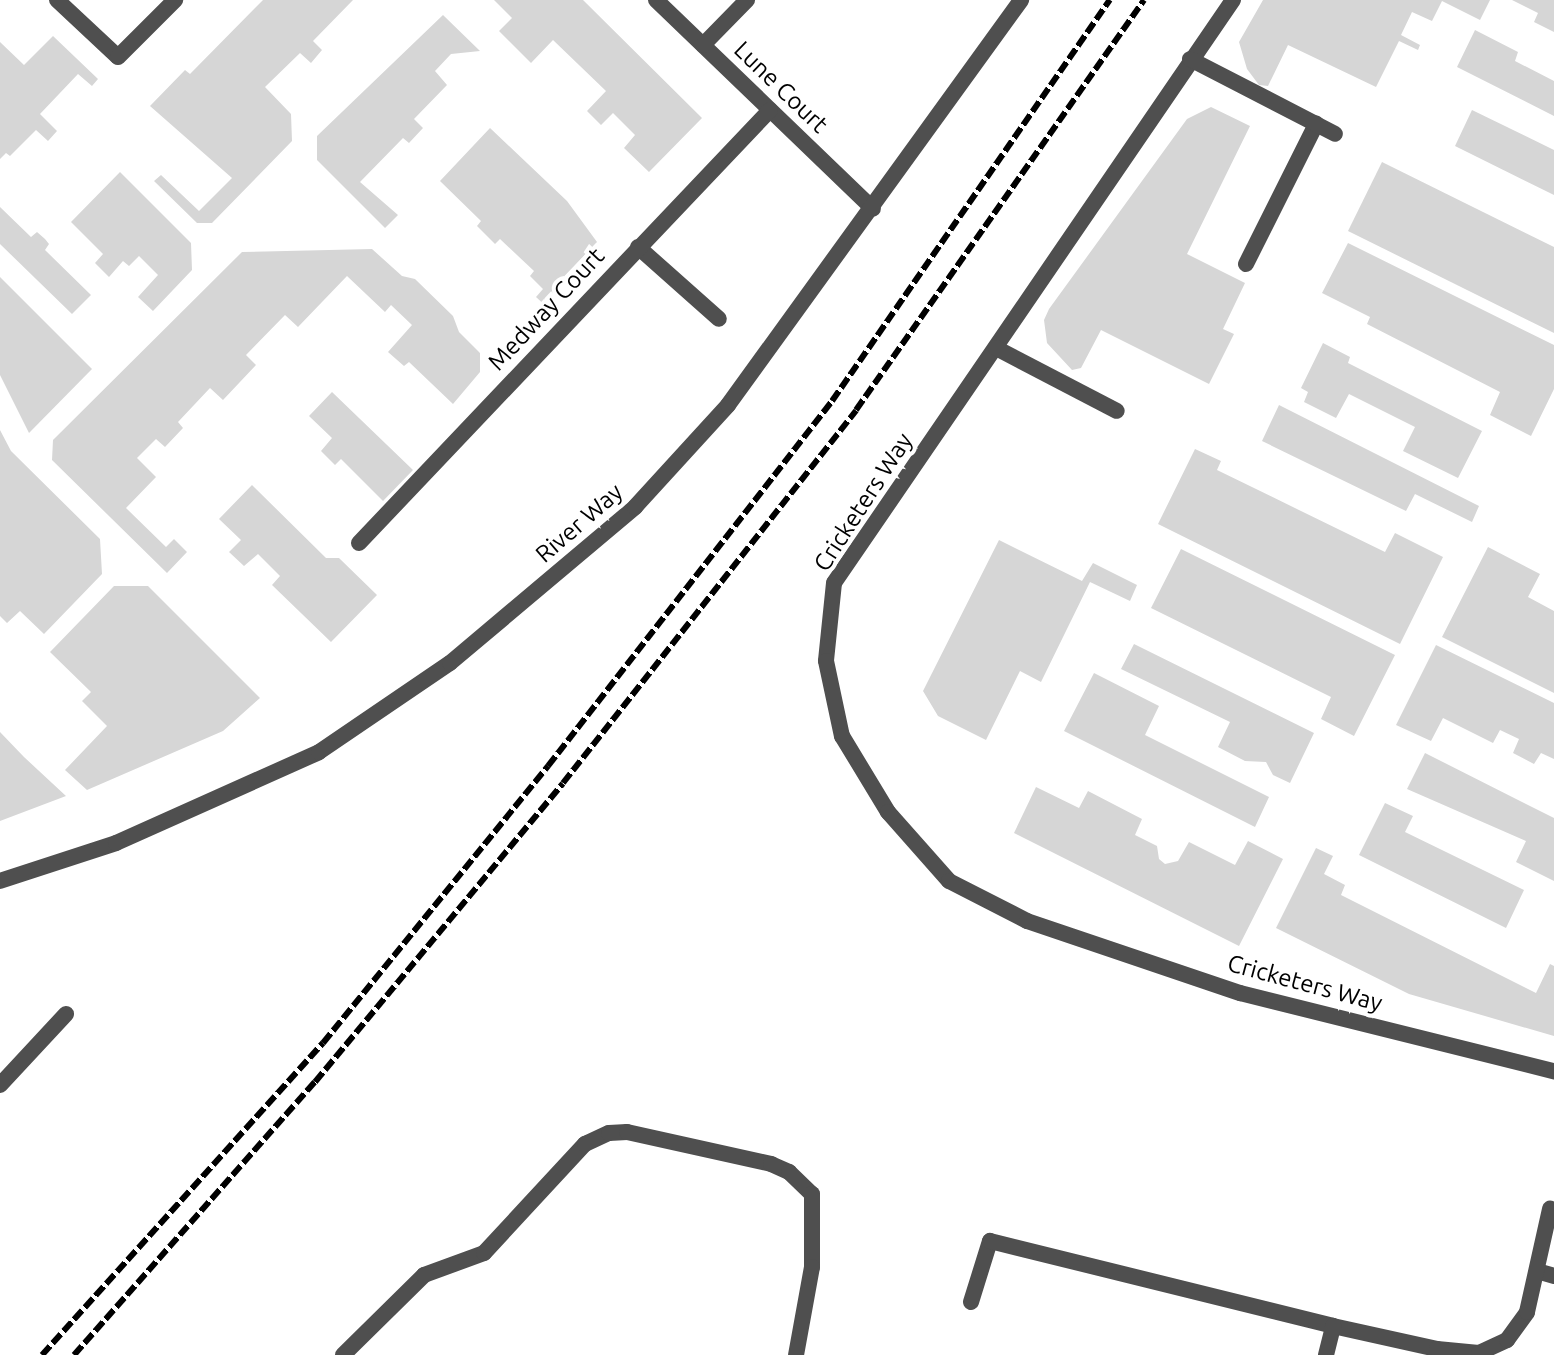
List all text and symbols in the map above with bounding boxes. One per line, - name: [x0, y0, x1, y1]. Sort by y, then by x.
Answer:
- street label: Lune Court: [728, 35, 834, 139]
- street label: Medway Court: [482, 242, 610, 376]
- street label: Cricketers Way: [808, 427, 918, 577]
- street label: River Way: [530, 477, 628, 569]
- street label: Cricketers Way: [1224, 949, 1386, 1017]

